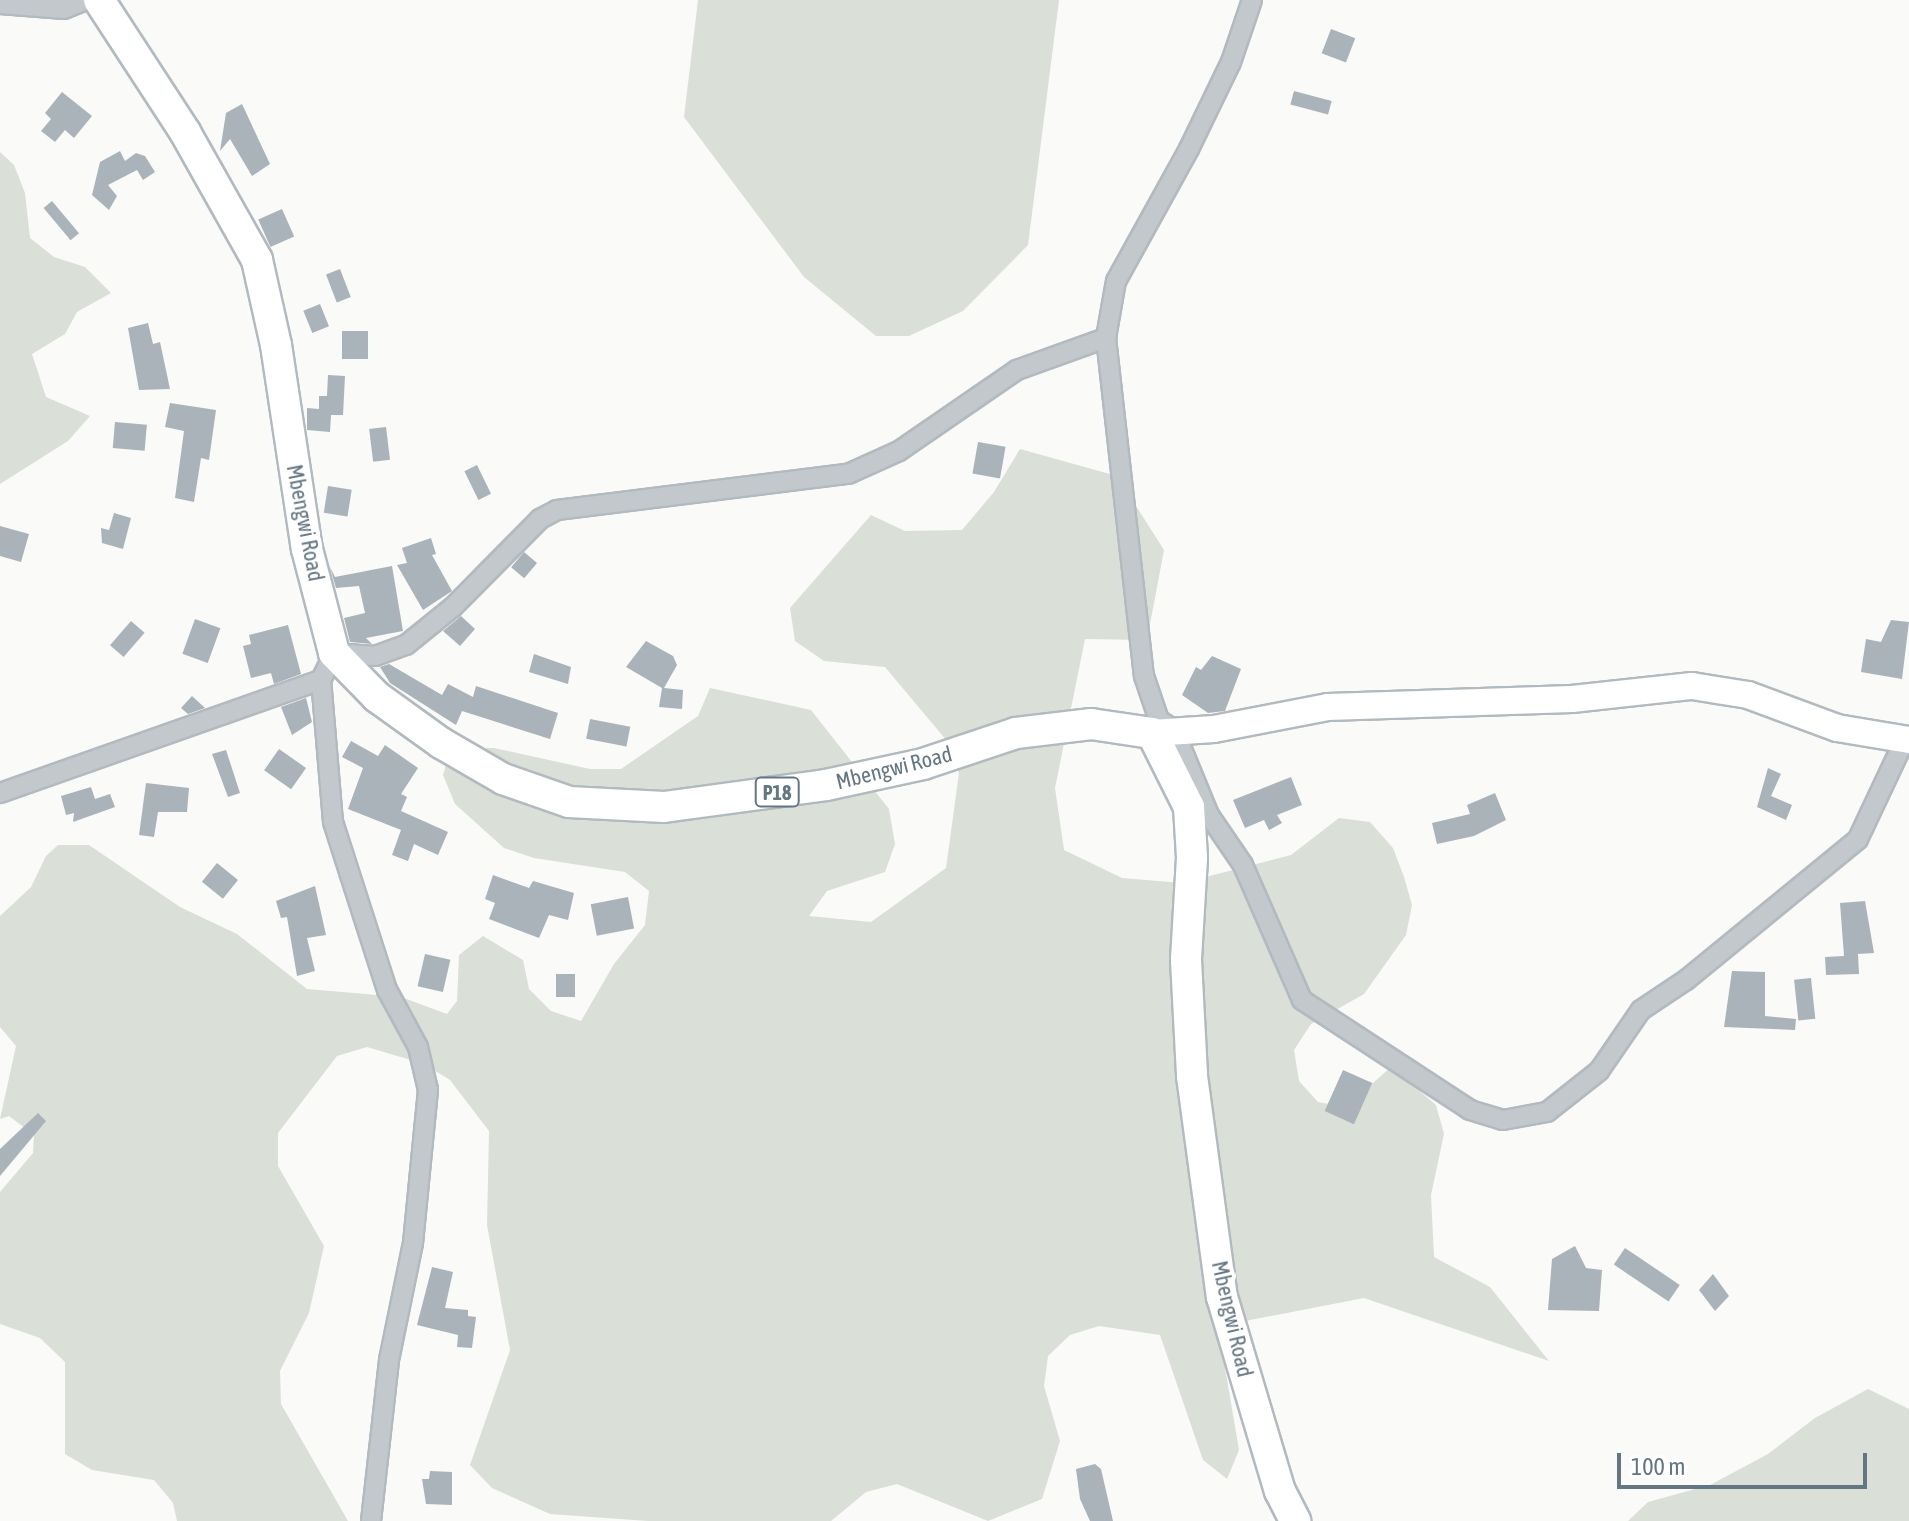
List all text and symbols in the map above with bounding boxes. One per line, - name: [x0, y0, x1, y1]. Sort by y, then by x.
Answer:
- street label: Mbengwi Road: [281, 462, 329, 584]
- street label: Mbengwi Road: [833, 741, 955, 795]
- road number: P18: [753, 776, 801, 808]
- street label: Mbengwi Road: [1206, 1258, 1258, 1380]
- scale bar: [1621, 1437, 1871, 1487]
- text: 100 m: [1631, 1453, 1685, 1480]

